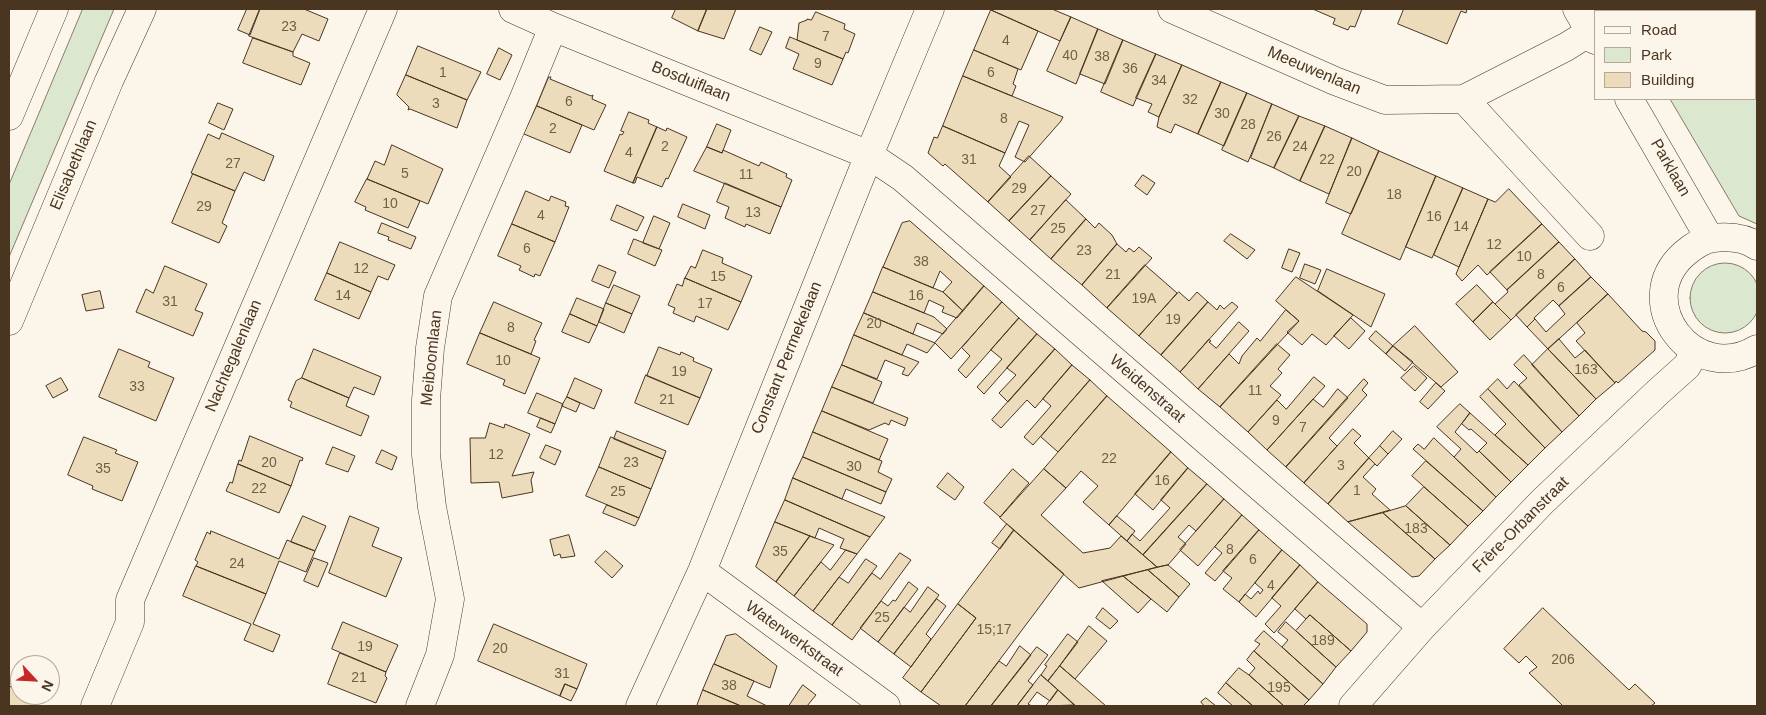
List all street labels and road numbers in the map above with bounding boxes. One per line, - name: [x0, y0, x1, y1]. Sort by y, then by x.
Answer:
- street label: Meeuwenlaan: [1264, 43, 1364, 99]
- street label: Bosduiflaan: [649, 57, 733, 107]
- street label: Elisabethlaan: [46, 117, 102, 213]
- street label: Parklaan: [1646, 136, 1694, 200]
- street label: Constant Permekelaan: [748, 279, 826, 437]
- street label: Nachtegalenlaan: [202, 297, 266, 415]
- street label: Meiboomlaan: [417, 309, 447, 407]
- street label: Weidenstraat: [1105, 351, 1189, 427]
- street label: Frère-Orbanstraat: [1469, 473, 1573, 577]
- street label: Waterwerkstraat: [741, 597, 847, 681]

